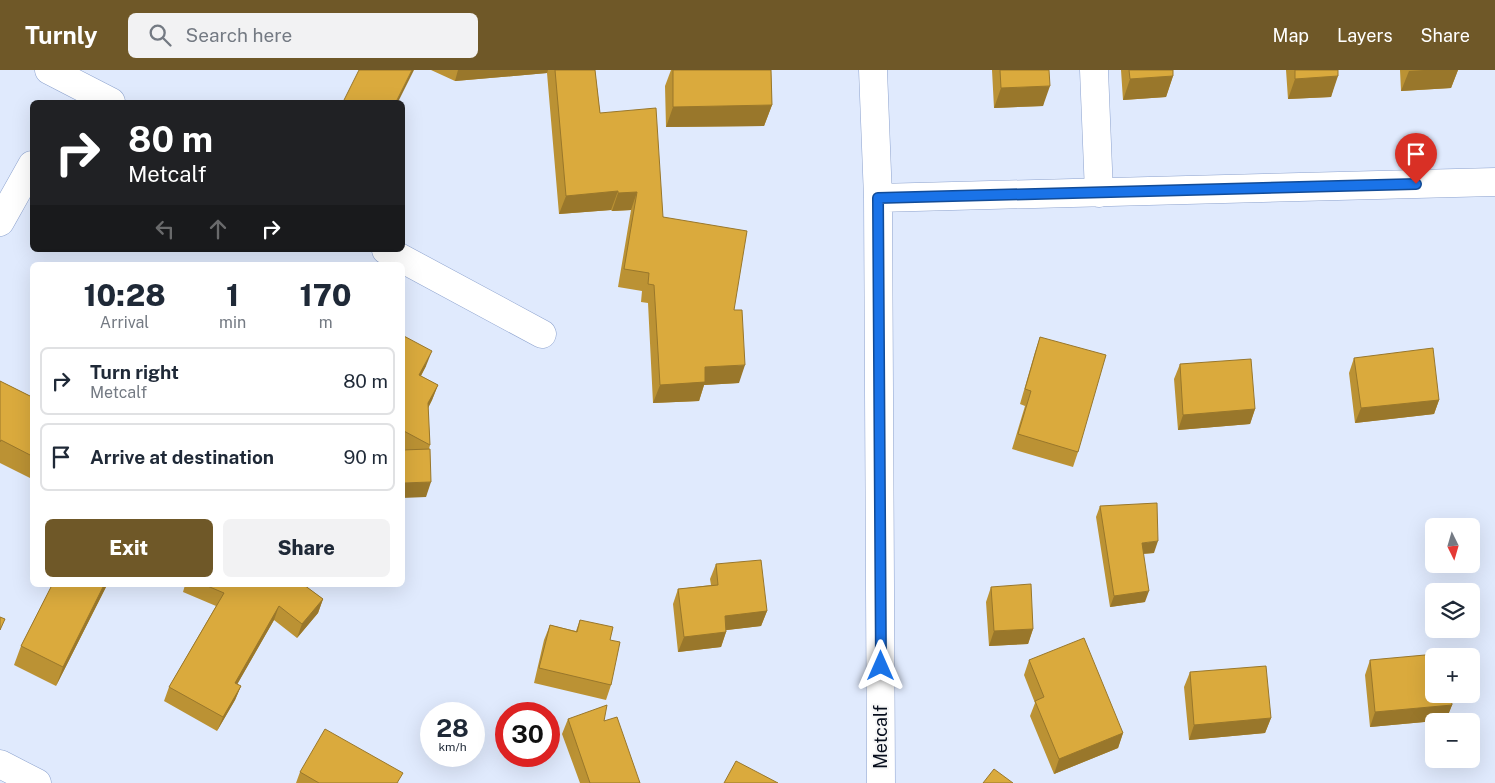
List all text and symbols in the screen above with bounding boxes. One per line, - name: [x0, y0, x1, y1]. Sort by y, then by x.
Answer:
- search box: [128, 13, 478, 58]
- text: Turnly: [25, 21, 98, 49]
- icon: search: [146, 21, 174, 49]
- text: Search here: [186, 24, 292, 46]
- text: Map: [1273, 25, 1309, 46]
- text: Layers: [1337, 25, 1393, 46]
- text: Share: [1421, 25, 1470, 46]
- text: 80 m: [128, 119, 213, 160]
- icon: right: [45, 120, 110, 185]
- pin: [1395, 133, 1437, 184]
- icon: arrive: [1402, 140, 1430, 168]
- text: Metcalf: [128, 161, 206, 187]
- icon: left: [151, 215, 179, 243]
- icon: ahead: [204, 215, 232, 243]
- icon: right: [257, 215, 285, 243]
- text: 10:28: [83, 277, 166, 313]
- text: 1: [226, 277, 239, 313]
- text: 170: [300, 277, 352, 313]
- text: Arrival: [100, 313, 149, 332]
- text: min: [219, 313, 246, 332]
- text: m: [319, 313, 333, 332]
- text: Turn right: [90, 361, 179, 383]
- icon: right: [47, 367, 75, 395]
- text: 80 m: [343, 370, 388, 392]
- text: Metcalf: [90, 383, 147, 402]
- icon: arrive: [47, 443, 75, 471]
- text: Arrive at destination: [90, 446, 274, 468]
- text: 90 m: [344, 446, 388, 468]
- north arrow: [1425, 518, 1480, 572]
- map controls: [1425, 518, 1480, 768]
- button: Exit: [45, 519, 213, 577]
- button: Share: [223, 519, 390, 577]
- button: layers: [1425, 583, 1480, 638]
- position arrow: [854, 639, 906, 691]
- button: +: [1425, 648, 1480, 703]
- speed limit sign: 30: [495, 702, 560, 767]
- street label: Metcalf: [870, 705, 891, 769]
- text: 28: [436, 713, 469, 743]
- button: −: [1425, 713, 1480, 768]
- text: km/h: [438, 740, 467, 754]

